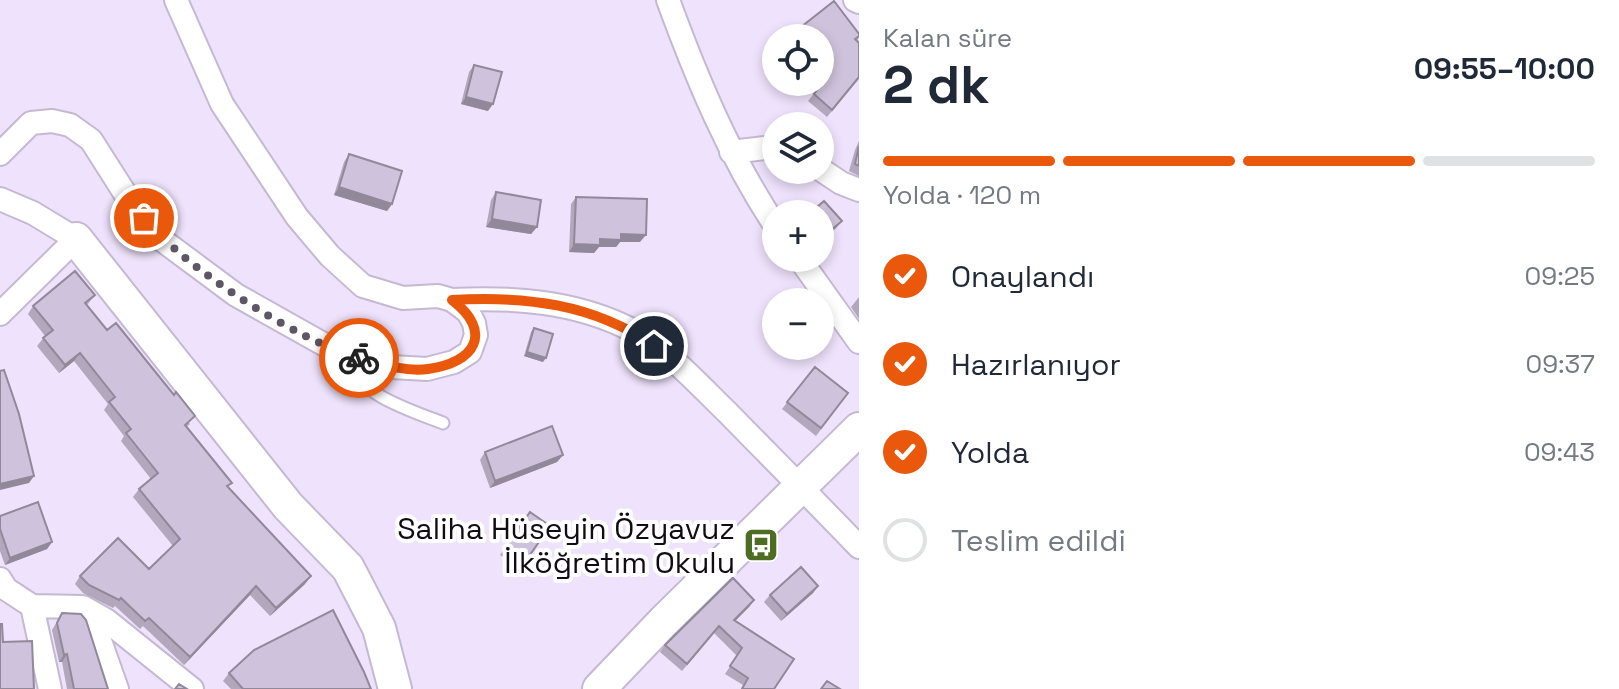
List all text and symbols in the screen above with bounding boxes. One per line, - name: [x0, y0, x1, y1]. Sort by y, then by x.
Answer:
- text: Kalan süre: [883, 21, 1012, 55]
- map controls: [762, 24, 834, 360]
- button: locate: [762, 24, 834, 96]
- text: 09:55–10:00: [1414, 49, 1595, 88]
- text: 2 dk: [883, 52, 990, 118]
- button: layers: [762, 112, 834, 184]
- text: Yolda · 120 m: [883, 178, 1041, 212]
- pin: [110, 184, 178, 252]
- icon: bag: [122, 196, 166, 240]
- button: +: [762, 200, 834, 272]
- icon: check: [883, 254, 927, 298]
- text: Onaylandı: [951, 257, 1094, 296]
- text: 09:25: [1525, 259, 1595, 293]
- button: −: [762, 288, 834, 360]
- pin: [620, 312, 688, 380]
- courier: [319, 318, 399, 398]
- icon: home: [632, 324, 676, 368]
- icon: bike: [337, 336, 381, 380]
- icon: check: [883, 342, 927, 386]
- text: Hazırlanıyor: [951, 345, 1121, 384]
- text: 09:37: [1525, 347, 1595, 381]
- icon: check: [883, 430, 927, 474]
- text: Yolda: [951, 433, 1029, 472]
- text: 09:43: [1524, 435, 1595, 469]
- place label: Saliha Hüseyin Özyavuz İlköğretim Okulu: [397, 509, 735, 582]
- text: Teslim edildi: [951, 521, 1126, 560]
- bus stop icon: Saliha Hüseyin Özyavuz İlköğretim Okulu: [742, 526, 780, 564]

